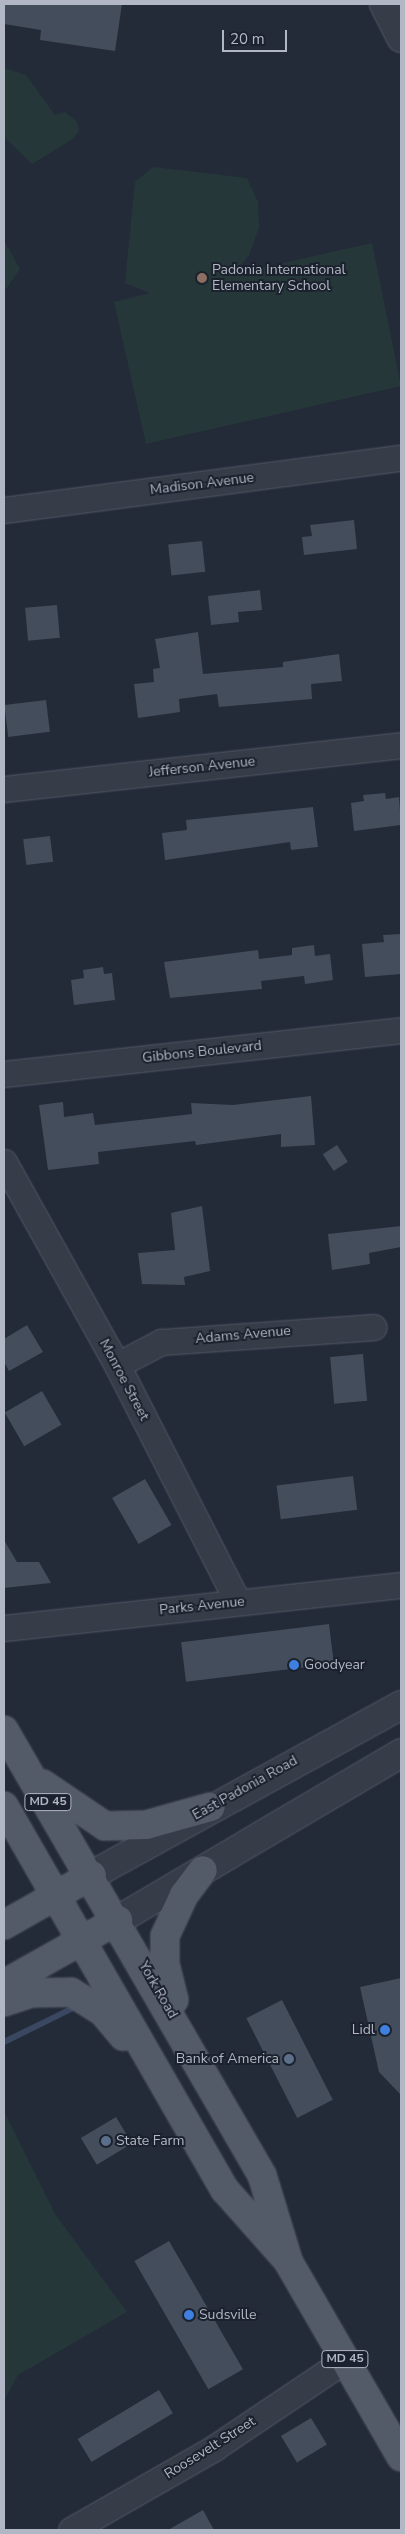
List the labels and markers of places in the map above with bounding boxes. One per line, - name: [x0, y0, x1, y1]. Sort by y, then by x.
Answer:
- place label: Padonia International Elementary School: [212, 262, 346, 294]
- marker: Padonia International Elementary School: [196, 272, 208, 284]
- place label: Goodyear: [304, 1657, 365, 1673]
- marker: Goodyear: [288, 1659, 300, 1671]
- place label: Lidl: [352, 2022, 375, 2038]
- marker: Lidl: [379, 2024, 391, 2036]
- place label: Bank of America: [176, 2051, 279, 2067]
- marker: Bank of America: [283, 2053, 295, 2065]
- place label: State Farm: [116, 2133, 185, 2149]
- marker: State Farm: [100, 2135, 112, 2147]
- place label: Sudsville: [199, 2307, 256, 2323]
- marker: Sudsville: [183, 2309, 195, 2321]

